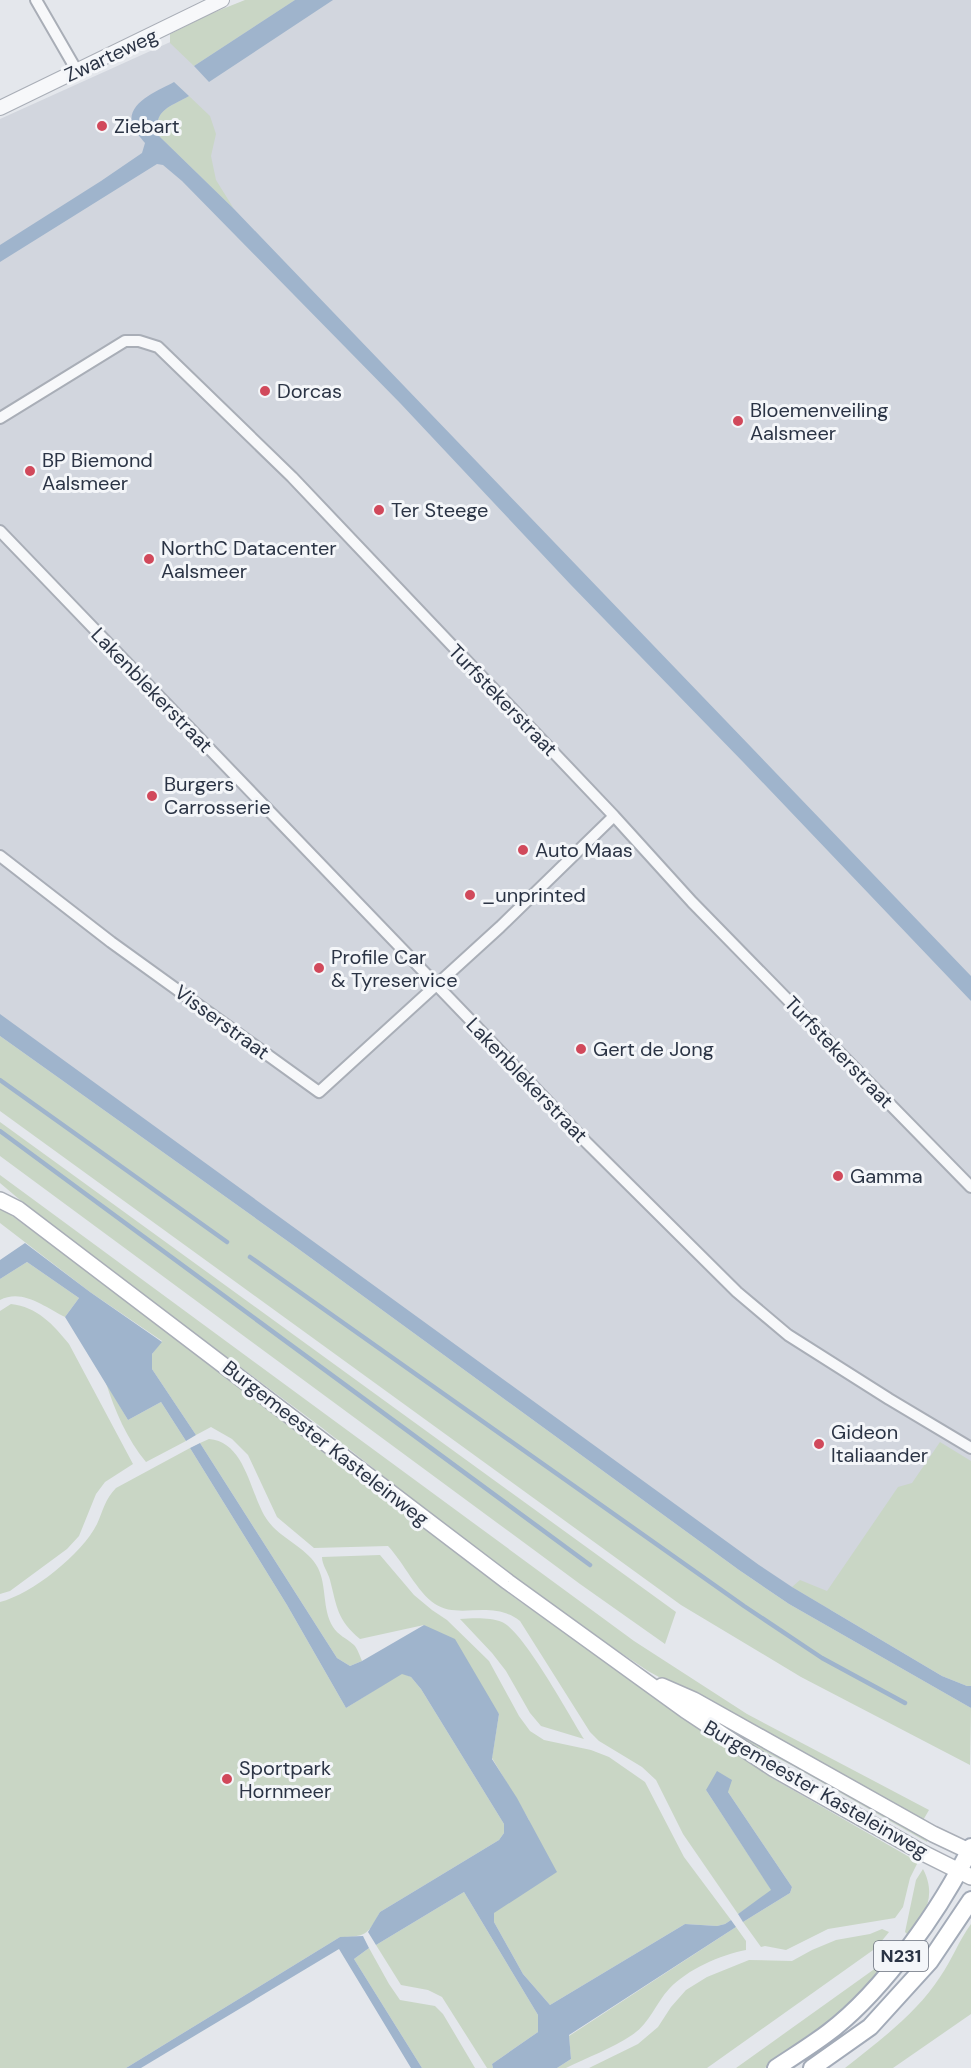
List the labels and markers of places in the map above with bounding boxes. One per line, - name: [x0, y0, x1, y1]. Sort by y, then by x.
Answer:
- place label: Ziebart: [114, 113, 180, 139]
- marker: Ziebart: [95, 119, 109, 133]
- place label: Dorcas: [277, 378, 342, 404]
- marker: Dorcas: [258, 384, 272, 398]
- place label: Bloemenveiling Aalsmeer: [750, 397, 888, 446]
- marker: Bloemenveiling Aalsmeer: [731, 414, 745, 428]
- place label: BP Biemond Aalsmeer: [42, 447, 153, 496]
- marker: BP Biemond Aalsmeer: [23, 464, 37, 478]
- place label: Ter Steege: [391, 497, 488, 523]
- marker: Ter Steege: [372, 503, 386, 517]
- place label: NorthC Datacenter Aalsmeer: [161, 535, 337, 584]
- marker: NorthC Datacenter Aalsmeer: [142, 552, 156, 566]
- place label: Burgers Carrosserie: [164, 771, 271, 820]
- marker: Burgers Carrosserie: [145, 789, 159, 803]
- place label: Auto Maas: [535, 837, 633, 863]
- marker: Auto Maas: [516, 843, 530, 857]
- place label: _unprinted: [482, 882, 586, 908]
- marker: _unprinted: [463, 888, 477, 902]
- place label: Profile Car & Tyreservice: [331, 944, 458, 993]
- marker: Profile Car & Tyreservice: [312, 961, 326, 975]
- place label: Gert de Jong: [593, 1036, 714, 1062]
- marker: Gert de Jong: [574, 1042, 588, 1056]
- place label: Gamma: [850, 1163, 923, 1189]
- marker: Gamma: [831, 1169, 845, 1183]
- place label: Gideon Italiaander: [831, 1419, 928, 1468]
- marker: Gideon Italiaander: [812, 1437, 826, 1451]
- place label: Sportpark Hornmeer: [239, 1755, 331, 1804]
- marker: Sportpark Hornmeer: [220, 1772, 234, 1786]

